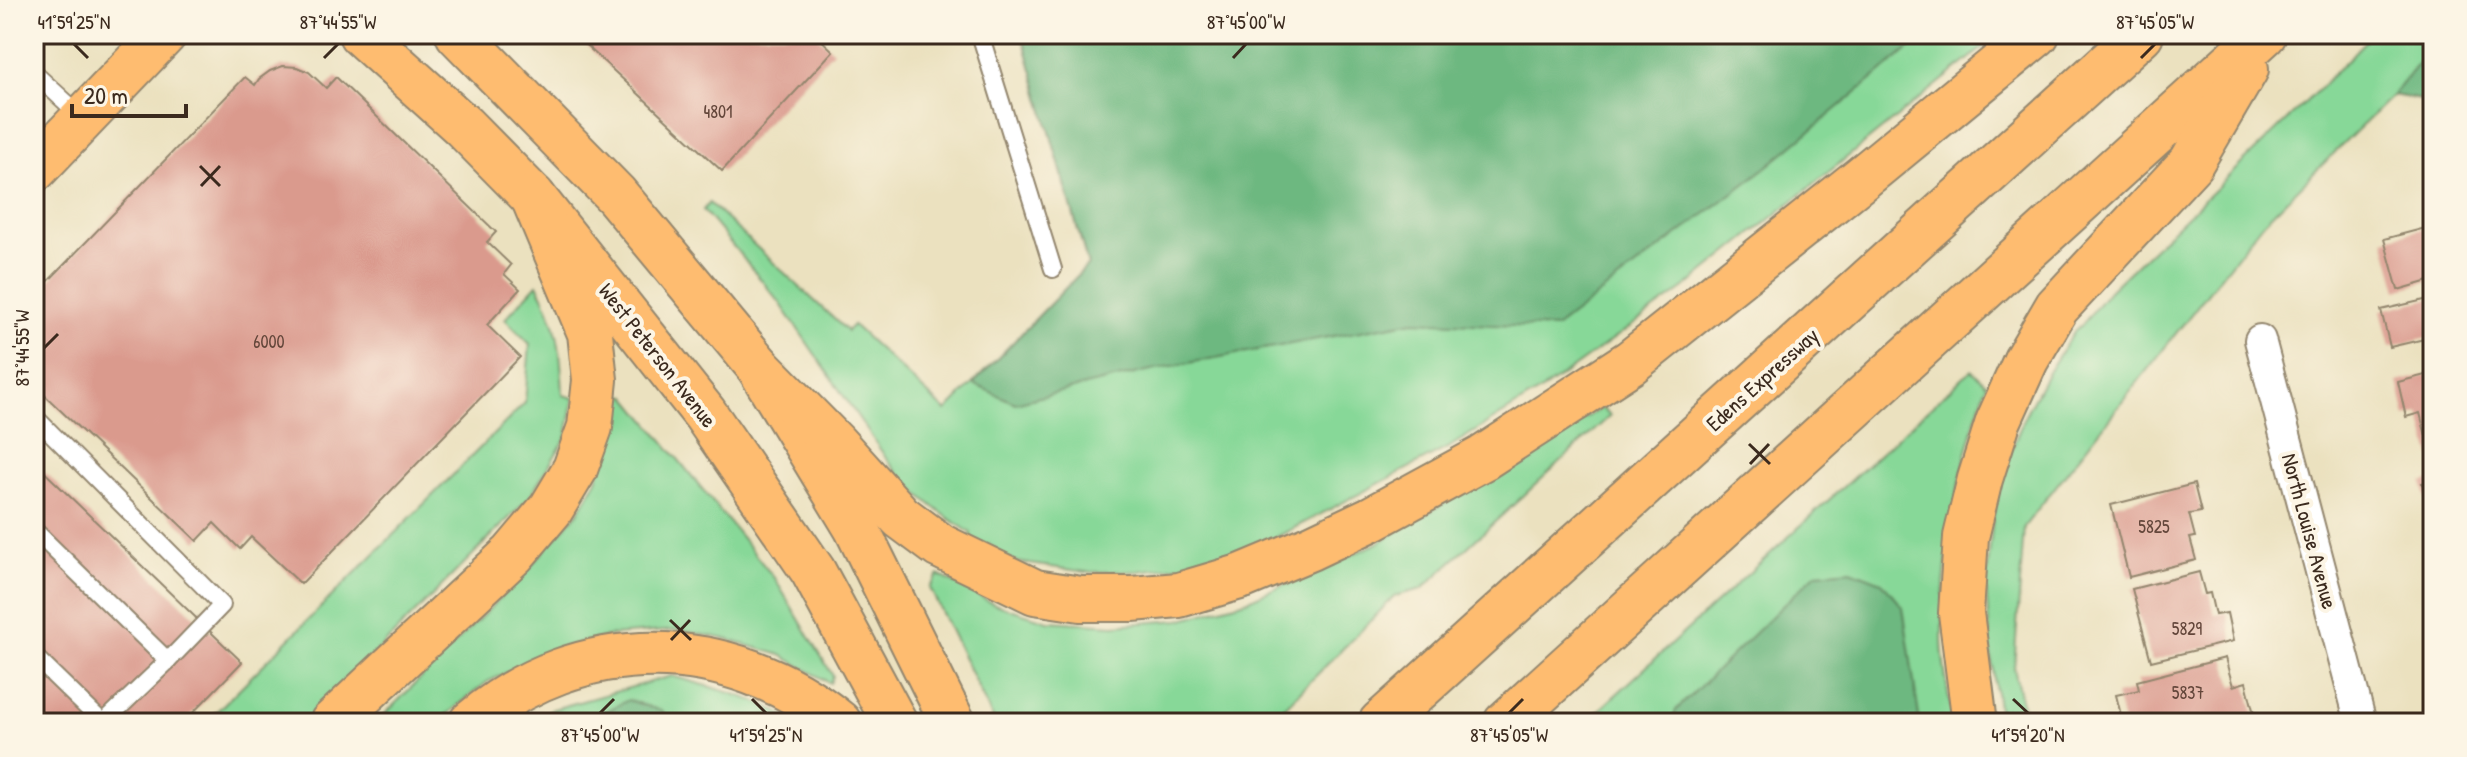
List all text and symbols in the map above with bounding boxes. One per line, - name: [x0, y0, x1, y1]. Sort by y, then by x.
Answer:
- text: 41°59'25"N: [38, 8, 111, 35]
- text: 87°44'55"W: [300, 8, 377, 35]
- text: 87°45'00"W: [1207, 8, 1286, 35]
- text: 87°45'05"W: [2116, 8, 2195, 35]
- scale bar: [72, 68, 186, 118]
- text: 20 m: [84, 79, 128, 111]
- house number: 4801: [703, 99, 733, 124]
- street label: West Peterson Avenue: [592, 277, 724, 434]
- text: 87°44'55"W: [8, 309, 35, 386]
- street label: Edens Expressway: [1699, 320, 1825, 438]
- house number: 6000: [253, 329, 285, 354]
- street label: North Louise Avenue: [2275, 450, 2345, 612]
- house number: 5825: [2138, 514, 2170, 539]
- house number: 5829: [2172, 616, 2203, 641]
- house number: 5837: [2172, 680, 2204, 705]
- text: 87°45'00"W: [561, 721, 640, 748]
- text: 41°59'25"N: [730, 721, 803, 748]
- text: 87°45'05"W: [1470, 721, 1549, 748]
- text: 41°59'20"N: [1991, 721, 2065, 748]

